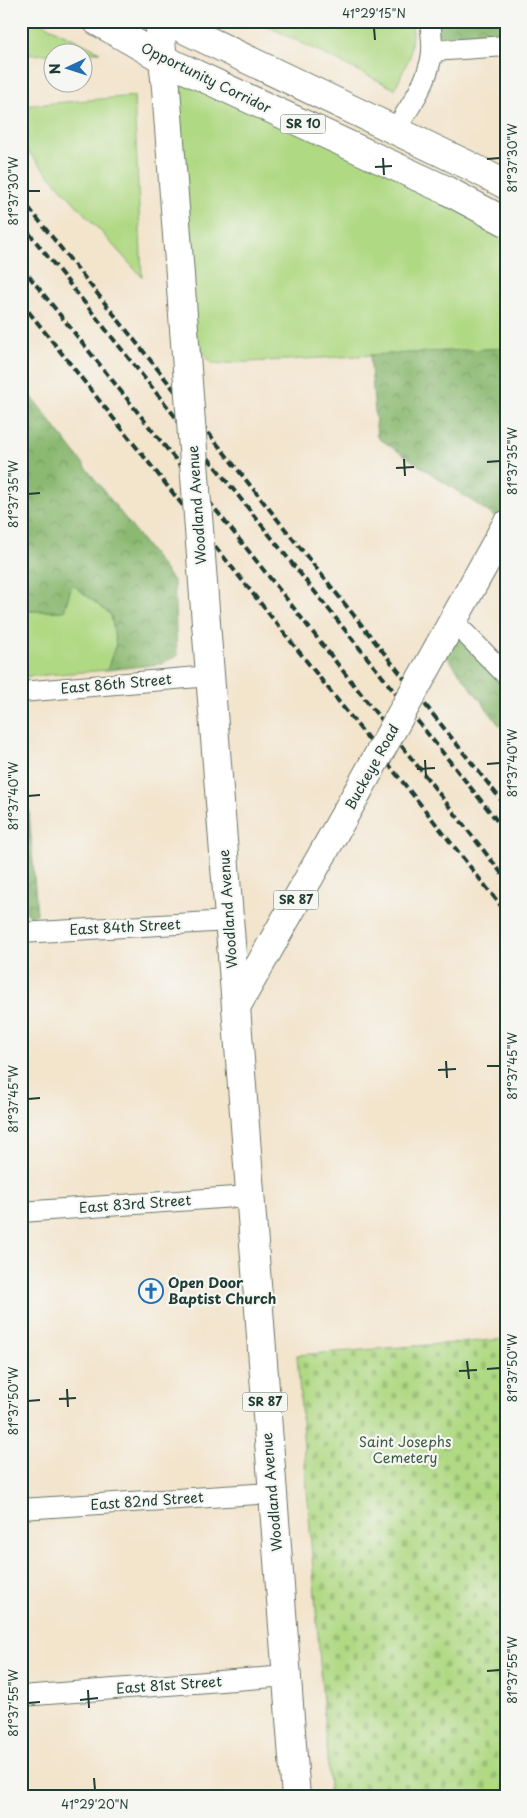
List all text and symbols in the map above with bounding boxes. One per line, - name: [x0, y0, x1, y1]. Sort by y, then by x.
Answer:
- text: 41°29'15"N: [342, 4, 406, 22]
- street label: Opportunity Corridor: [138, 37, 275, 118]
- north arrow: [42, 42, 92, 92]
- text: N: [44, 63, 65, 75]
- road number: SR 10: [280, 115, 326, 134]
- text: 81°37'30"W: [503, 123, 521, 192]
- text: 81°37'30"W: [4, 156, 22, 225]
- text: 81°37'35"W: [503, 426, 521, 495]
- street label: Woodland Avenue: [182, 444, 211, 565]
- text: 81°37'35"W: [4, 459, 22, 528]
- street label: East 86th Street: [60, 668, 173, 699]
- street label: Buckeye Road: [339, 720, 404, 813]
- text: 81°37'40"W: [503, 728, 521, 797]
- text: 81°37'40"W: [4, 761, 22, 830]
- street label: Woodland Avenue: [213, 848, 242, 969]
- road number: SR 87: [274, 890, 318, 910]
- street label: East 84th Street: [69, 913, 181, 940]
- text: 81°37'45"W: [503, 1032, 521, 1100]
- text: 81°37'45"W: [4, 1065, 22, 1133]
- street label: East 83rd Street: [78, 1189, 192, 1218]
- place label: Open Door Baptist Church: [168, 1272, 276, 1309]
- church icon: Open Door Baptist Church: [138, 1278, 164, 1304]
- text: 81°37'50"W: [503, 1333, 521, 1402]
- text: 81°37'50"W: [4, 1366, 22, 1435]
- road number: SR 87: [242, 1392, 288, 1411]
- street label: Woodland Avenue: [256, 1431, 287, 1552]
- park label: Saint Josephs Cemetery: [359, 1431, 451, 1468]
- street label: East 82nd Street: [90, 1486, 205, 1515]
- text: 81°37'55"W: [503, 1636, 521, 1704]
- text: 81°37'55"W: [4, 1669, 22, 1737]
- street label: East 81st Street: [115, 1670, 223, 1699]
- text: 41°29'20"N: [61, 1795, 129, 1813]

